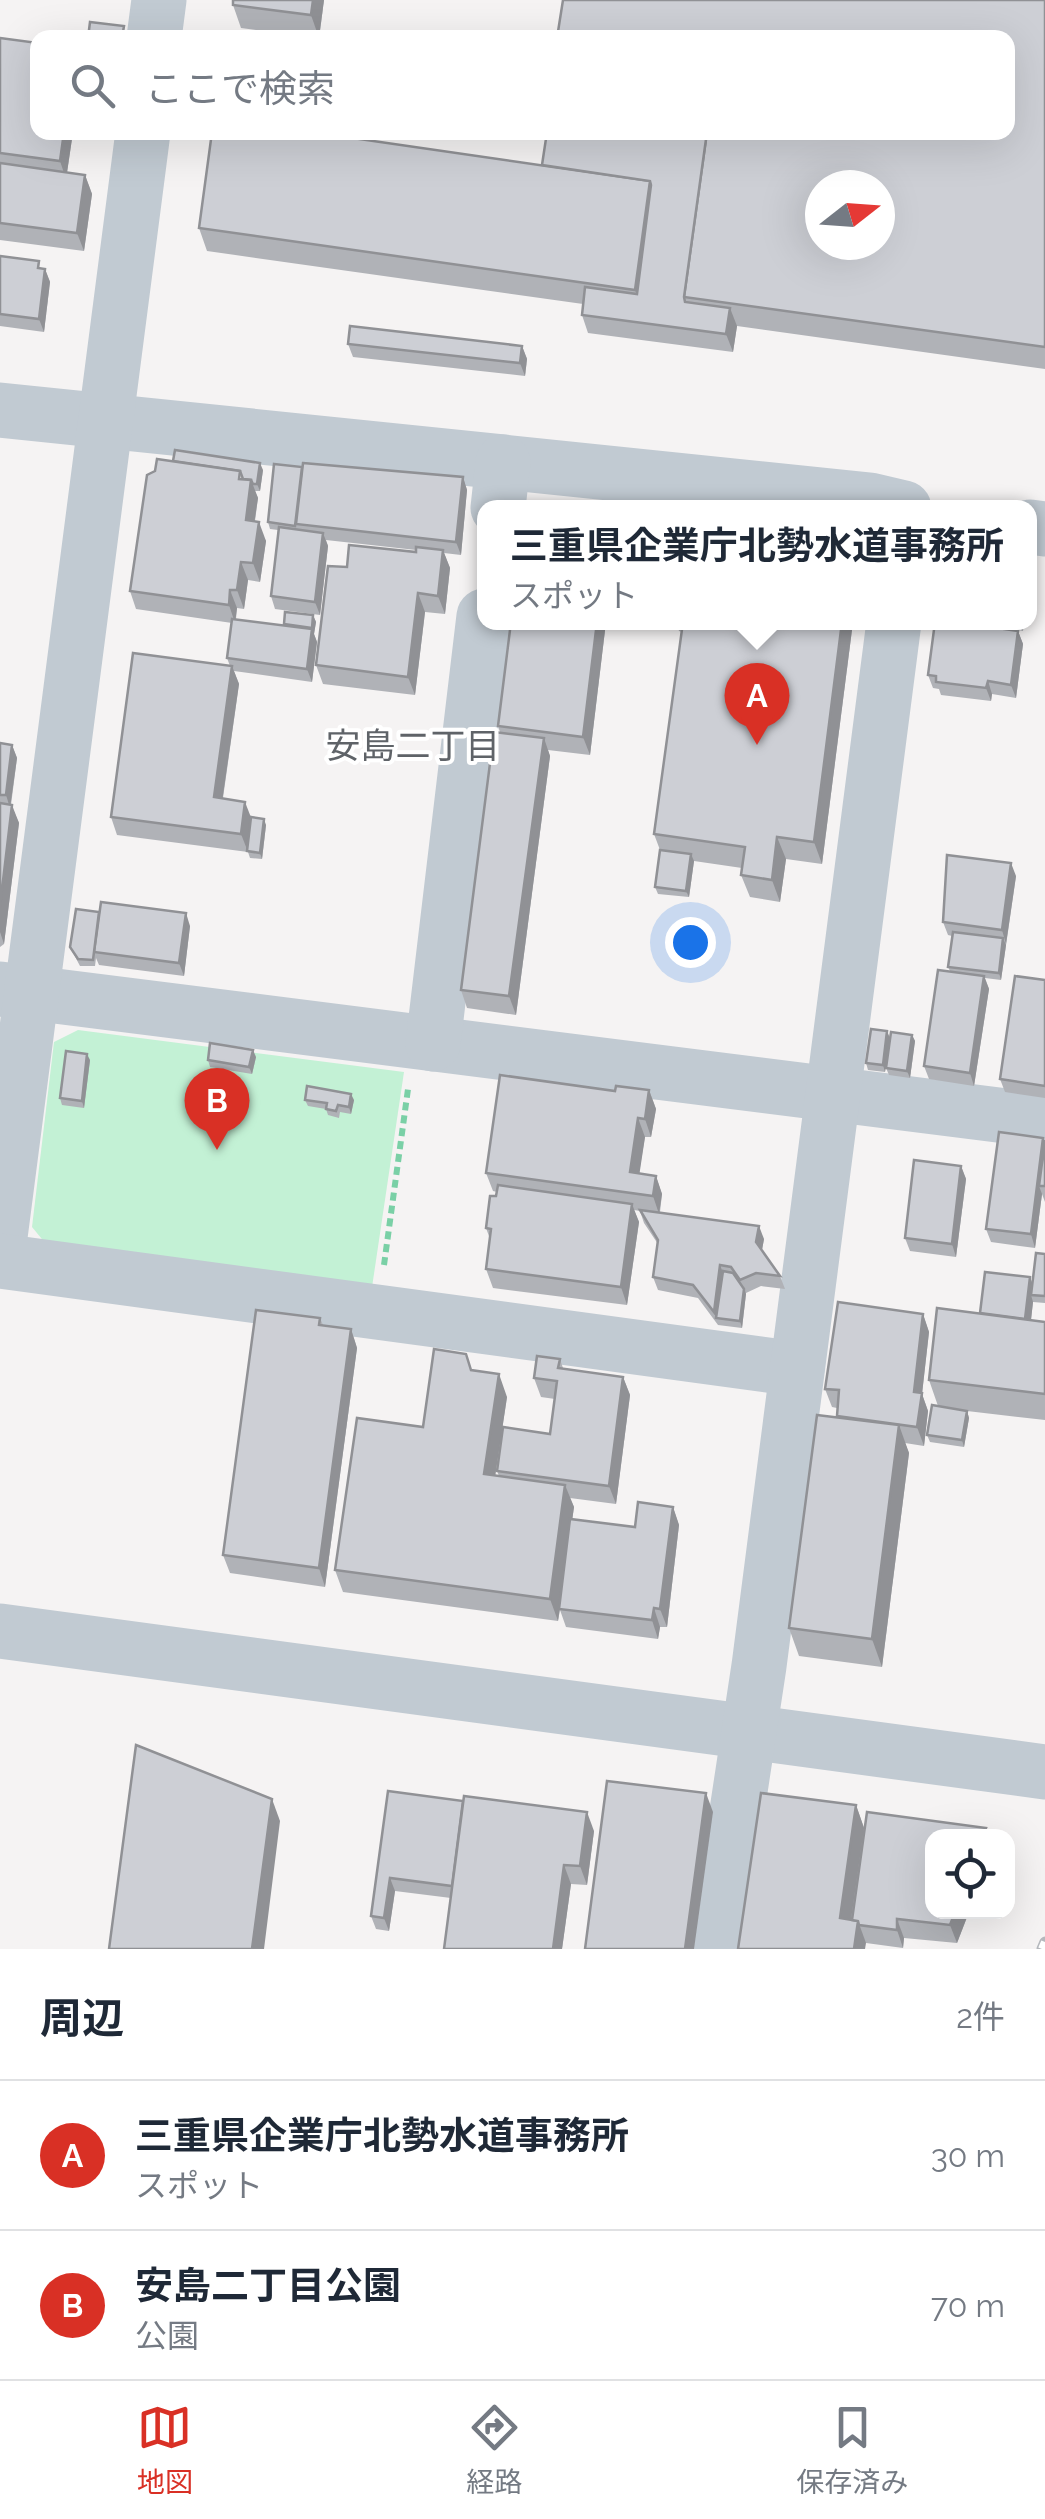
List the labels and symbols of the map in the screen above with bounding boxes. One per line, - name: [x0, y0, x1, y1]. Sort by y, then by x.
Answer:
- north arrow: [805, 170, 895, 260]
- pin: A: [724, 662, 790, 745]
- district label: 安島二丁目: [325, 725, 501, 766]
- your location: [665, 917, 716, 968]
- pin: B: [184, 1068, 250, 1150]

